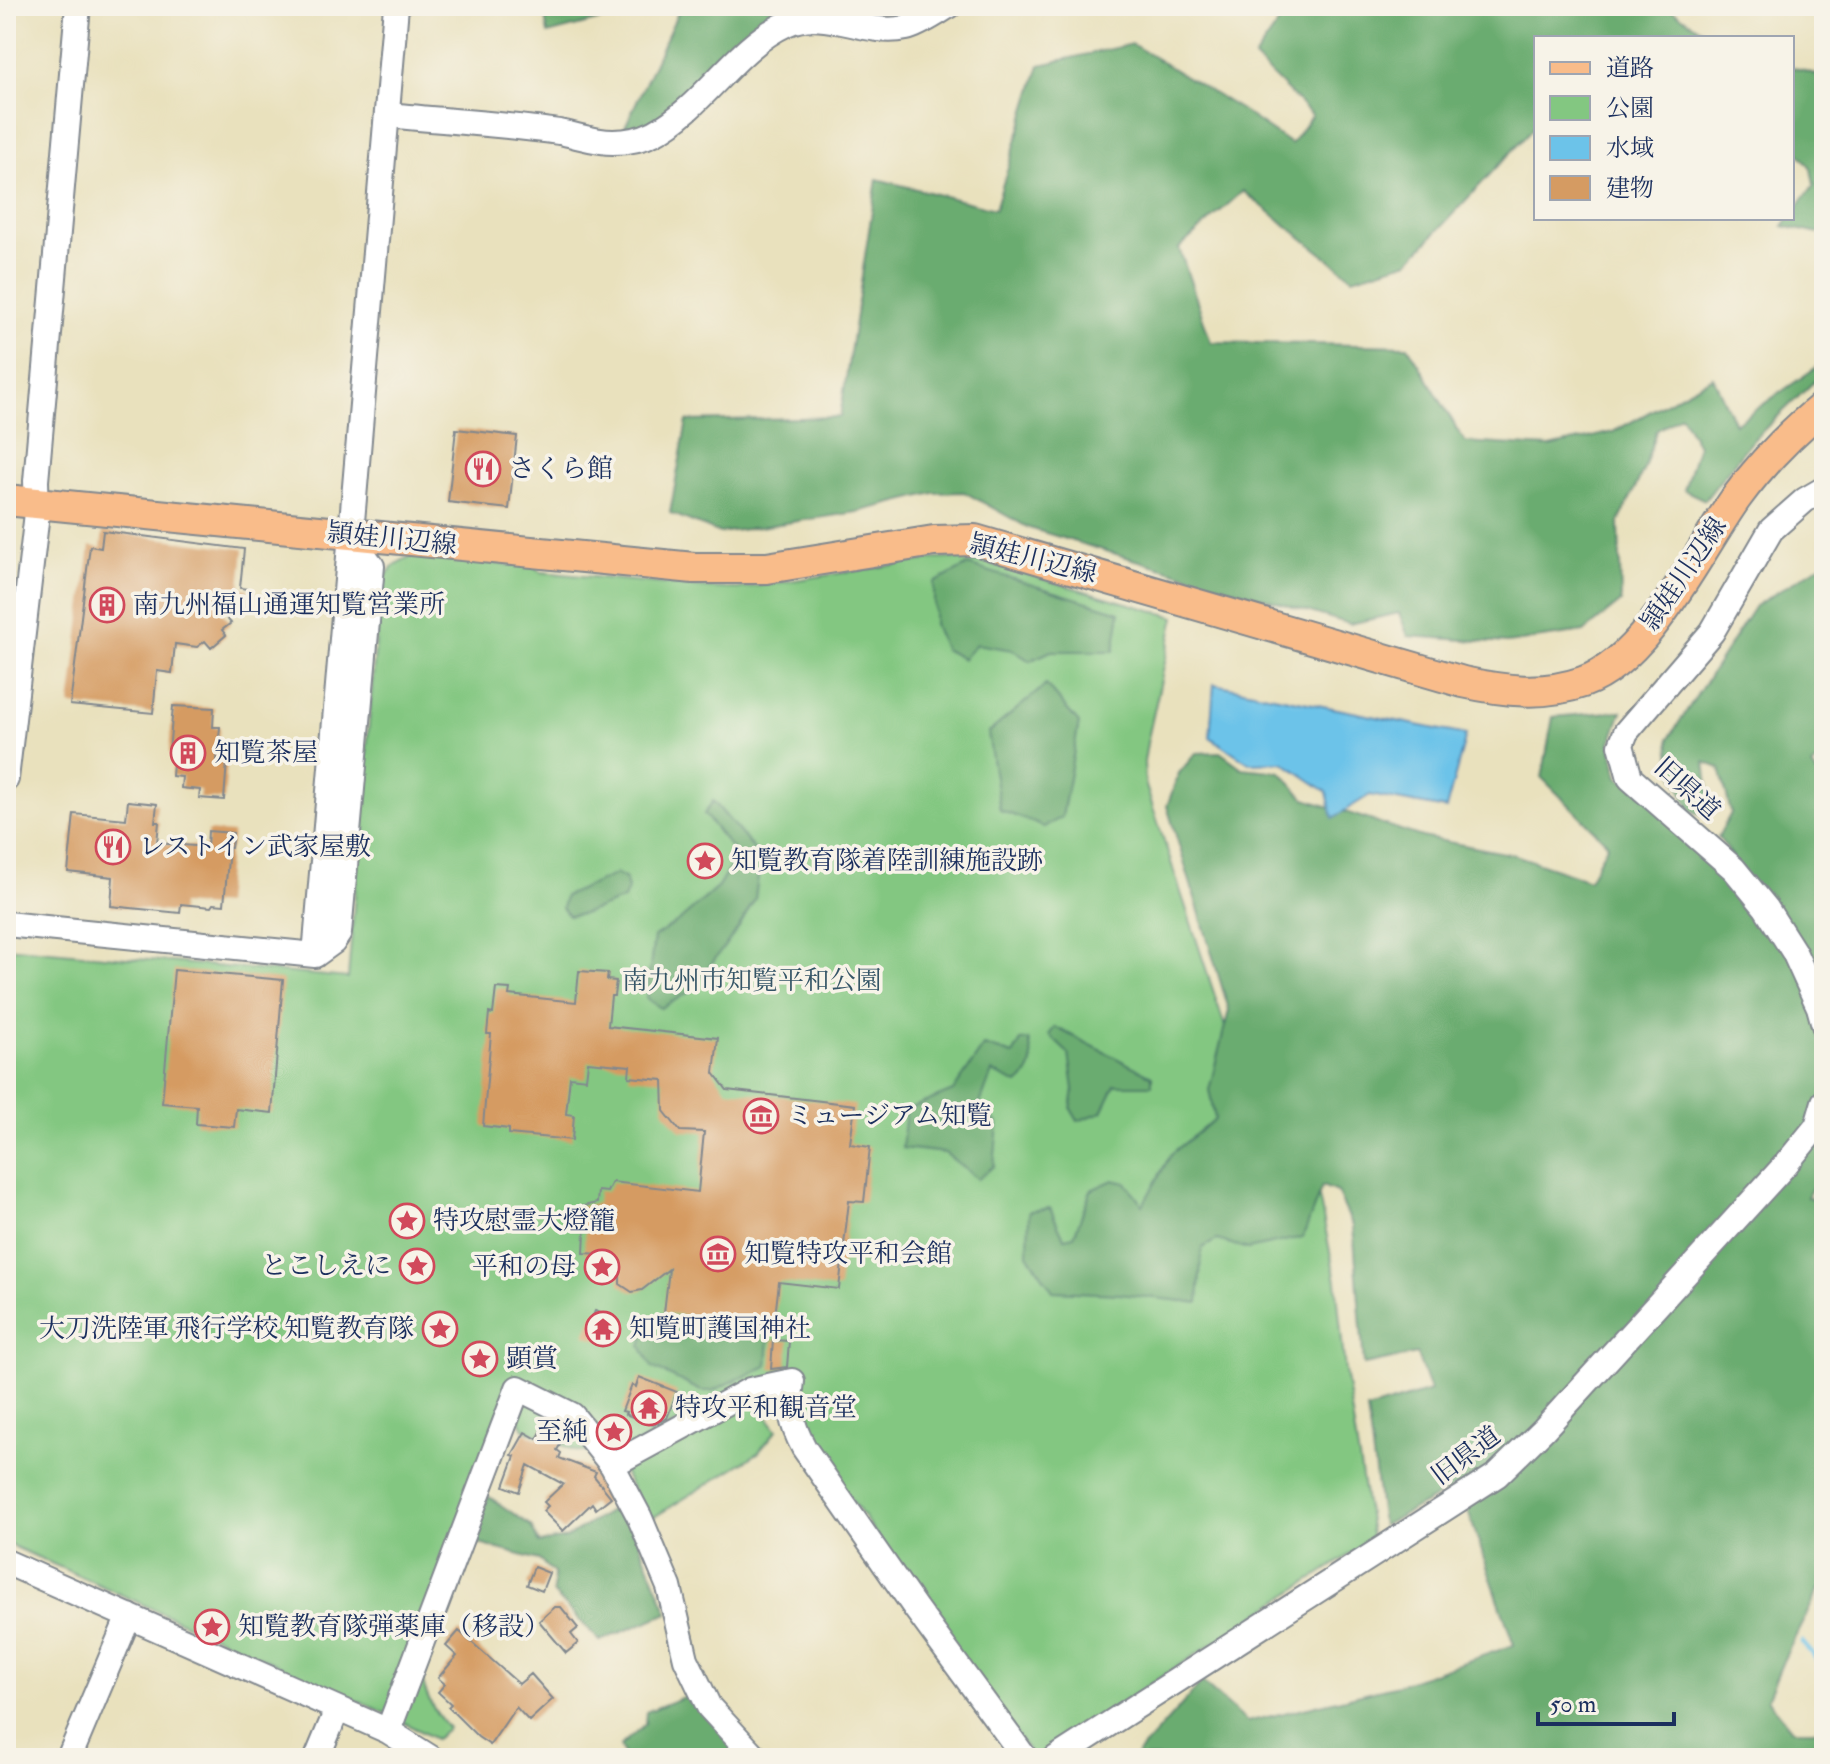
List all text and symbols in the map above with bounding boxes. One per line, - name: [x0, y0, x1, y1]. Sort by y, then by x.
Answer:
- legend: [1534, 36, 1794, 220]
- text: 道路: [1606, 53, 1654, 84]
- text: 公園: [1606, 93, 1654, 124]
- text: 水域: [1606, 133, 1654, 164]
- text: 建物: [1606, 173, 1654, 204]
- restaurant icon: さくら館: [464, 450, 502, 488]
- place label: さくら館: [509, 453, 613, 485]
- street label: 頴娃川辺線: [1634, 511, 1734, 637]
- street label: 頴娃川辺線: [326, 516, 458, 562]
- street label: 頴娃川辺線: [966, 528, 1100, 590]
- building icon: 南九州福山通運知覧営業所: [88, 586, 126, 624]
- place label: 南九州福山通運知覧営業所: [133, 589, 445, 621]
- building icon: 知覧茶屋: [169, 734, 207, 772]
- place label: 知覧茶屋: [214, 737, 318, 769]
- street label: 旧県道: [1647, 751, 1727, 827]
- restaurant icon: レストイン武家屋敷: [94, 828, 132, 866]
- place label: レストイン武家屋敷: [139, 831, 371, 863]
- place icon: 知覧教育隊着陸訓練施設跡: [686, 842, 724, 880]
- place label: 知覧教育隊着陸訓練施設跡: [731, 845, 1043, 877]
- park label: 南九州市知覧平和公園: [622, 965, 882, 997]
- museum icon: ミュージアム知覧: [742, 1097, 780, 1135]
- place label: ミュージアム知覧: [787, 1100, 992, 1132]
- place icon: 特攻慰霊大燈籠: [388, 1202, 426, 1240]
- place label: 特攻慰霊大燈籠: [433, 1205, 615, 1237]
- museum icon: 知覧特攻平和会館: [699, 1235, 737, 1273]
- place label: 知覧特攻平和会館: [744, 1238, 952, 1270]
- place icon: とこしえに: [398, 1247, 436, 1285]
- place icon: 平和の母: [583, 1248, 621, 1286]
- place label: とこしえに: [261, 1250, 391, 1282]
- place label: 平和の母: [472, 1251, 576, 1283]
- place icon: 大刀洗陸軍 飛行学校 知覧教育隊: [421, 1310, 459, 1348]
- temple icon: 知覧町護国神社: [584, 1310, 622, 1348]
- place label: 大刀洗陸軍 飛行学校 知覧教育隊: [39, 1313, 414, 1345]
- place label: 知覧町護国神社: [629, 1313, 811, 1345]
- place icon: 顕賞: [461, 1340, 499, 1378]
- place label: 顕賞: [506, 1343, 558, 1375]
- temple icon: 特攻平和観音堂: [630, 1389, 668, 1427]
- place label: 特攻平和観音堂: [675, 1392, 857, 1424]
- place icon: 至純: [595, 1413, 633, 1451]
- place label: 至純: [536, 1416, 588, 1448]
- street label: 旧県道: [1425, 1420, 1507, 1492]
- place icon: 知覧教育隊弾薬庫（移設）: [193, 1608, 231, 1646]
- place label: 知覧教育隊弾薬庫（移設）: [238, 1611, 550, 1643]
- scale bar: [1538, 1676, 1674, 1726]
- text: 50 m: [1550, 1689, 1597, 1720]

